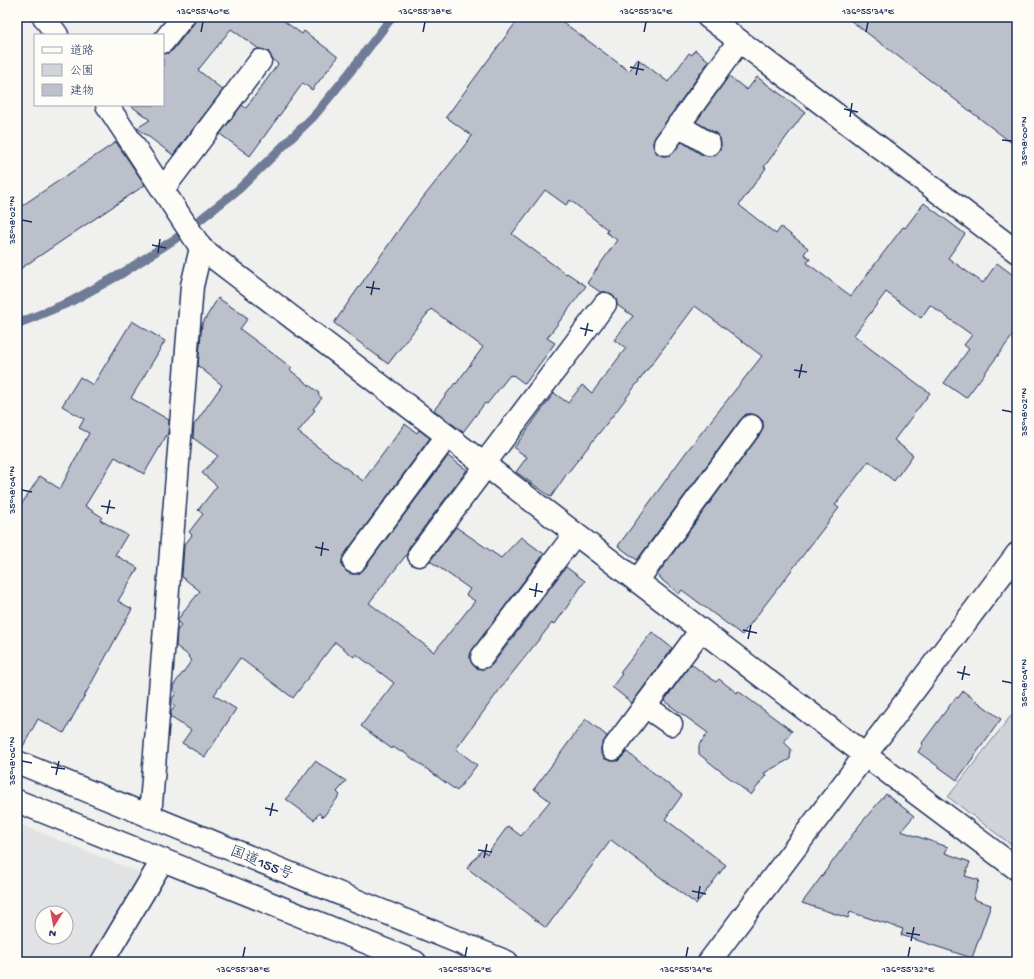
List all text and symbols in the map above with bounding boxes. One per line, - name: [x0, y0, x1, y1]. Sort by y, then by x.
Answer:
- text: 136°55'40"E: [176, 6, 230, 18]
- text: 136°55'38"E: [398, 6, 452, 18]
- text: 136°55'36"E: [619, 6, 673, 18]
- text: 136°55'34"E: [841, 6, 895, 18]
- legend: [34, 34, 164, 106]
- text: 道路: [70, 44, 94, 59]
- text: 公園: [70, 64, 94, 79]
- text: 建物: [70, 84, 94, 99]
- text: 35°18'00"N: [1019, 116, 1031, 167]
- text: 35°18'02"N: [7, 195, 19, 245]
- text: 35°18'02"N: [1019, 387, 1031, 437]
- text: 35°18'04"N: [7, 465, 19, 515]
- text: 35°18'04"N: [1019, 658, 1031, 708]
- text: 35°18'06"N: [7, 736, 19, 786]
- street label: 国道155号: [227, 843, 296, 885]
- north arrow: [34, 905, 74, 945]
- text: N: [48, 926, 57, 939]
- text: 136°55'38"E: [216, 964, 270, 976]
- text: 136°55'36"E: [438, 964, 492, 976]
- text: 136°55'34"E: [659, 964, 713, 976]
- text: 136°55'32"E: [881, 964, 935, 976]

